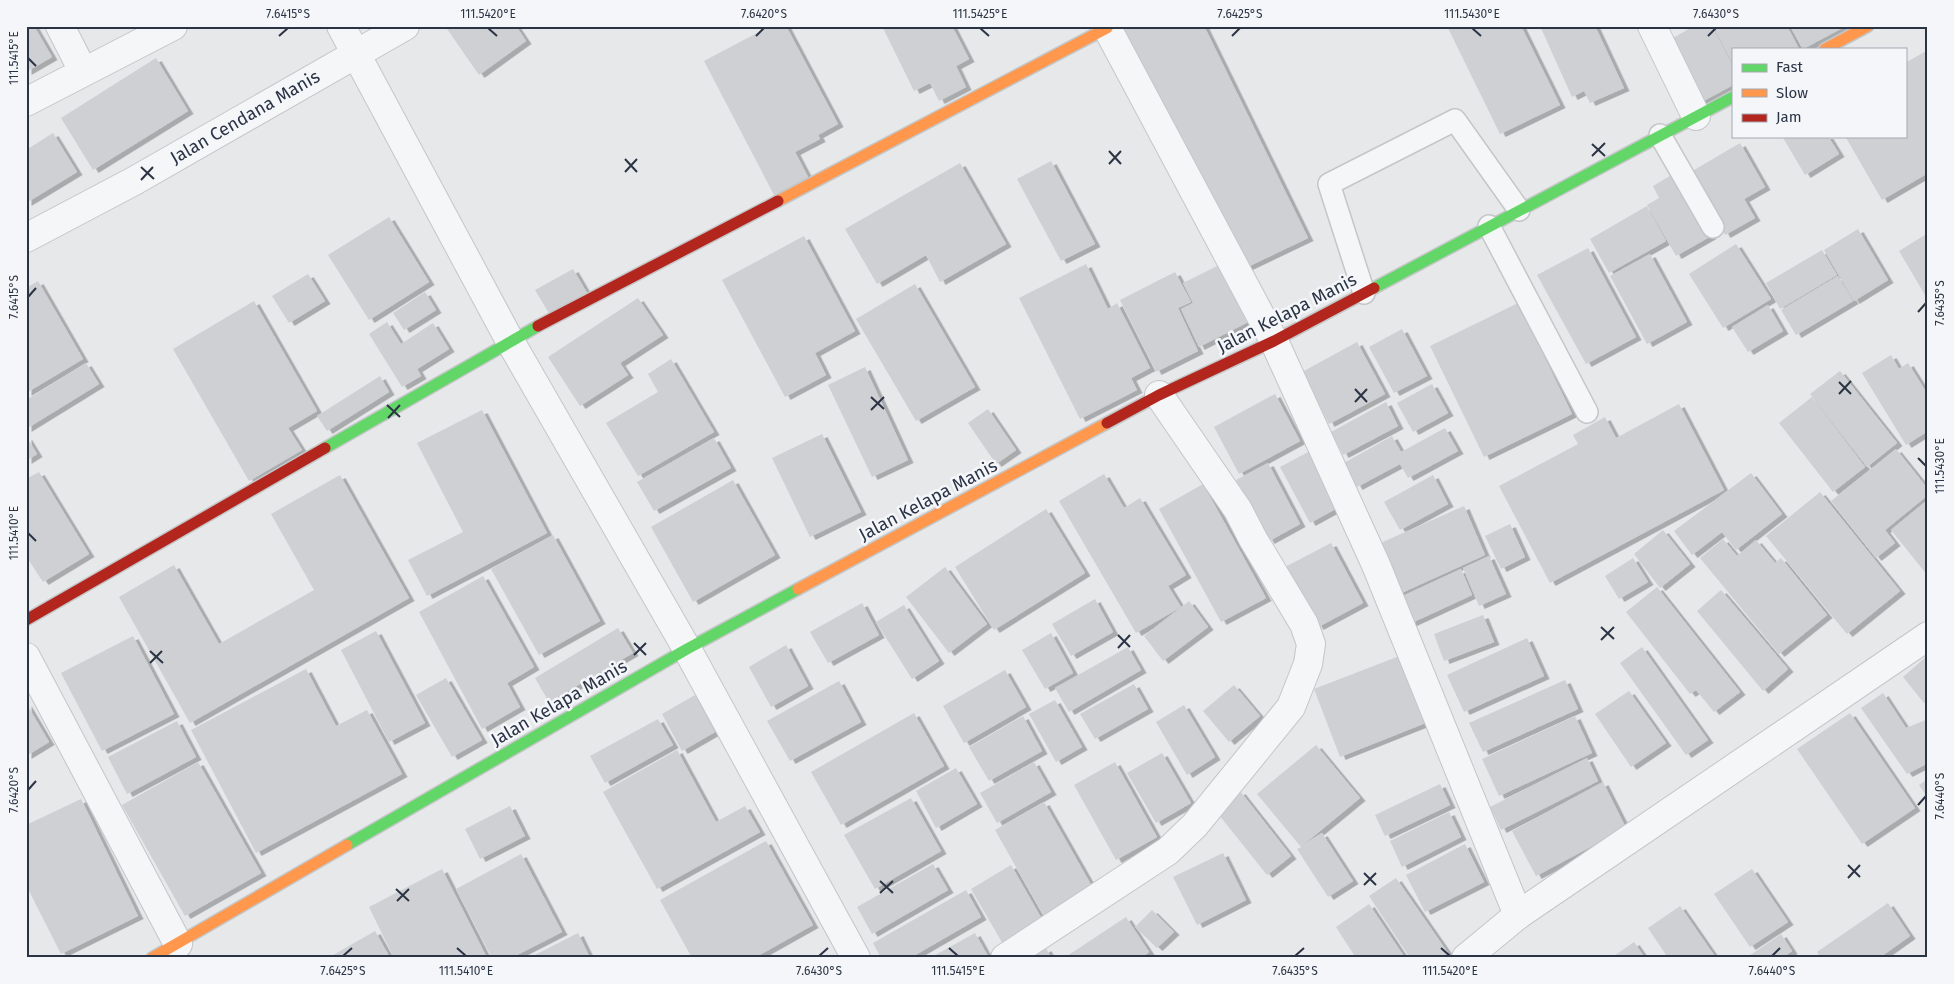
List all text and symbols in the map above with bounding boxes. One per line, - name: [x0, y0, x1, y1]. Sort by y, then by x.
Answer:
- text: 7.6415°S: [266, 7, 310, 21]
- text: 111.5420°E: [460, 7, 516, 21]
- text: 7.6420°S: [741, 7, 787, 21]
- text: 111.5425°E: [953, 7, 1007, 21]
- text: 7.6425°S: [1217, 7, 1263, 21]
- text: 111.5430°E: [1444, 7, 1500, 21]
- text: 7.6430°S: [1693, 7, 1740, 21]
- text: 111.5415°E: [7, 31, 21, 85]
- legend: [1732, 48, 1906, 138]
- text: Fast: [1776, 58, 1803, 76]
- street label: Jalan Cendana Manis: [166, 65, 324, 169]
- text: Slow: [1776, 84, 1808, 102]
- text: Jam: [1776, 108, 1802, 126]
- street label: Jalan Kelapa Manis: [1214, 268, 1360, 358]
- text: 7.6415°S: [7, 275, 21, 319]
- text: 7.6435°S: [1933, 280, 1947, 326]
- text: 111.5430°E: [1933, 438, 1947, 494]
- street label: Jalan Kelapa Manis: [855, 454, 1001, 546]
- text: 111.5410°E: [7, 506, 21, 560]
- street label: Jalan Kelapa Manis: [487, 655, 631, 751]
- text: 7.6420°S: [7, 767, 21, 813]
- text: 7.6440°S: [1933, 772, 1947, 819]
- text: 7.6425°S: [320, 964, 366, 978]
- text: 111.5410°E: [439, 964, 493, 978]
- text: 7.6430°S: [796, 964, 843, 978]
- text: 111.5415°E: [931, 964, 985, 978]
- text: 7.6435°S: [1272, 964, 1318, 978]
- text: 111.5420°E: [1422, 964, 1478, 978]
- text: 7.6440°S: [1749, 964, 1796, 978]

